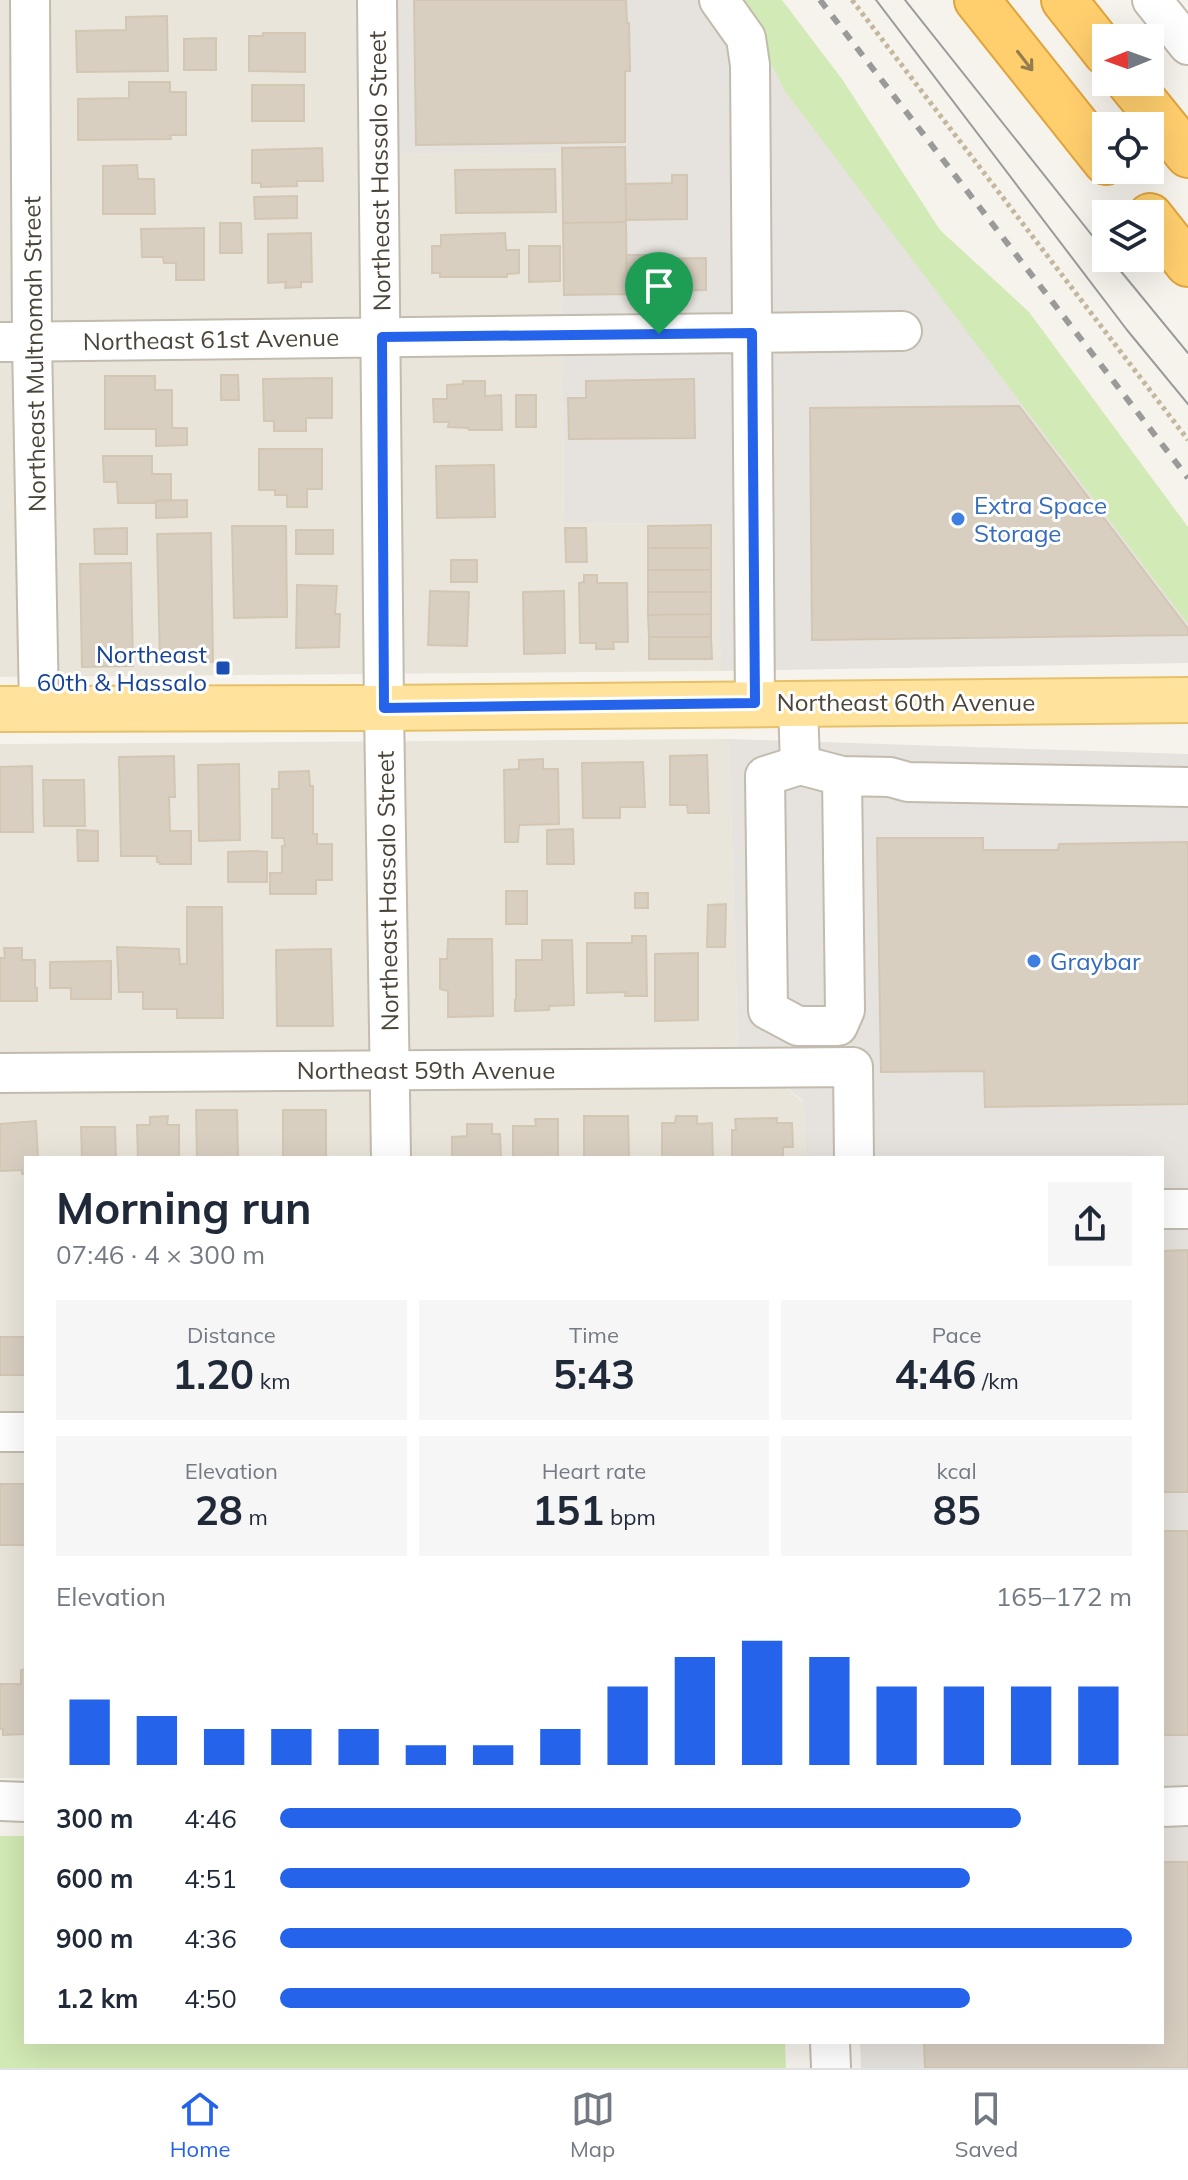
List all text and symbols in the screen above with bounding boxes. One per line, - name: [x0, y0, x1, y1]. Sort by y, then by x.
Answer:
- north arrow: [1092, 24, 1164, 96]
- map controls: [1092, 24, 1164, 272]
- street label: Northeast Hassalo Street: [362, 31, 396, 311]
- one-way arrow: [1017, 50, 1034, 71]
- button: locate: [1092, 112, 1164, 184]
- street label: Northeast Multnomah Street: [16, 196, 52, 512]
- button: layers: [1092, 200, 1164, 272]
- pin: [625, 252, 693, 334]
- icon: arrive: [637, 264, 681, 308]
- street label: Northeast 61st Avenue: [83, 322, 339, 356]
- place label: Extra Space Storage: [974, 490, 1107, 548]
- marker: Extra Space Storage: [949, 510, 967, 528]
- place label: Northeast 60th & Hassalo: [37, 639, 207, 697]
- marker: Northeast 60th & Hassalo: [214, 659, 232, 677]
- street label: Northeast 60th Avenue: [777, 687, 1035, 717]
- street label: Northeast Hassalo Street: [370, 751, 404, 1031]
- place label: Graybar: [1050, 946, 1141, 976]
- marker: Graybar: [1025, 952, 1043, 970]
- street label: Northeast 59th Avenue: [297, 1055, 555, 1085]
- text: Morning run: [56, 1180, 312, 1235]
- button: share: [1048, 1182, 1132, 1266]
- text: 07:46 · 4 × 300 m: [56, 1238, 265, 1271]
- text: Distance: [187, 1321, 276, 1349]
- text: Time: [569, 1321, 619, 1349]
- text: Pace: [932, 1321, 981, 1349]
- text: 1.20: [172, 1349, 254, 1399]
- text: 5:43: [553, 1349, 635, 1399]
- text: 4:46: [894, 1349, 976, 1399]
- text: km: [254, 1367, 290, 1395]
- text: /km: [976, 1367, 1019, 1395]
- text: Elevation: [185, 1457, 278, 1485]
- text: Heart rate: [542, 1457, 646, 1485]
- text: kcal: [937, 1457, 977, 1485]
- text: 28: [195, 1485, 243, 1535]
- text: 151: [532, 1485, 604, 1535]
- text: 85: [933, 1485, 981, 1535]
- text: m: [243, 1503, 268, 1531]
- text: bpm: [604, 1503, 656, 1531]
- text: Elevation: [56, 1580, 166, 1613]
- text: 165–172 m: [996, 1580, 1132, 1613]
- text: 300 m: [56, 1802, 133, 1835]
- text: 4:46: [184, 1802, 237, 1835]
- text: 600 m: [56, 1862, 133, 1895]
- text: 4:51: [184, 1862, 237, 1895]
- text: 900 m: [56, 1922, 133, 1955]
- text: 4:36: [184, 1922, 237, 1955]
- text: 1.2 km: [56, 1982, 139, 2015]
- text: 4:50: [184, 1982, 237, 2015]
- tab: Home: [170, 2087, 230, 2163]
- tab: Map: [570, 2087, 615, 2163]
- tab: Saved: [955, 2087, 1018, 2163]

